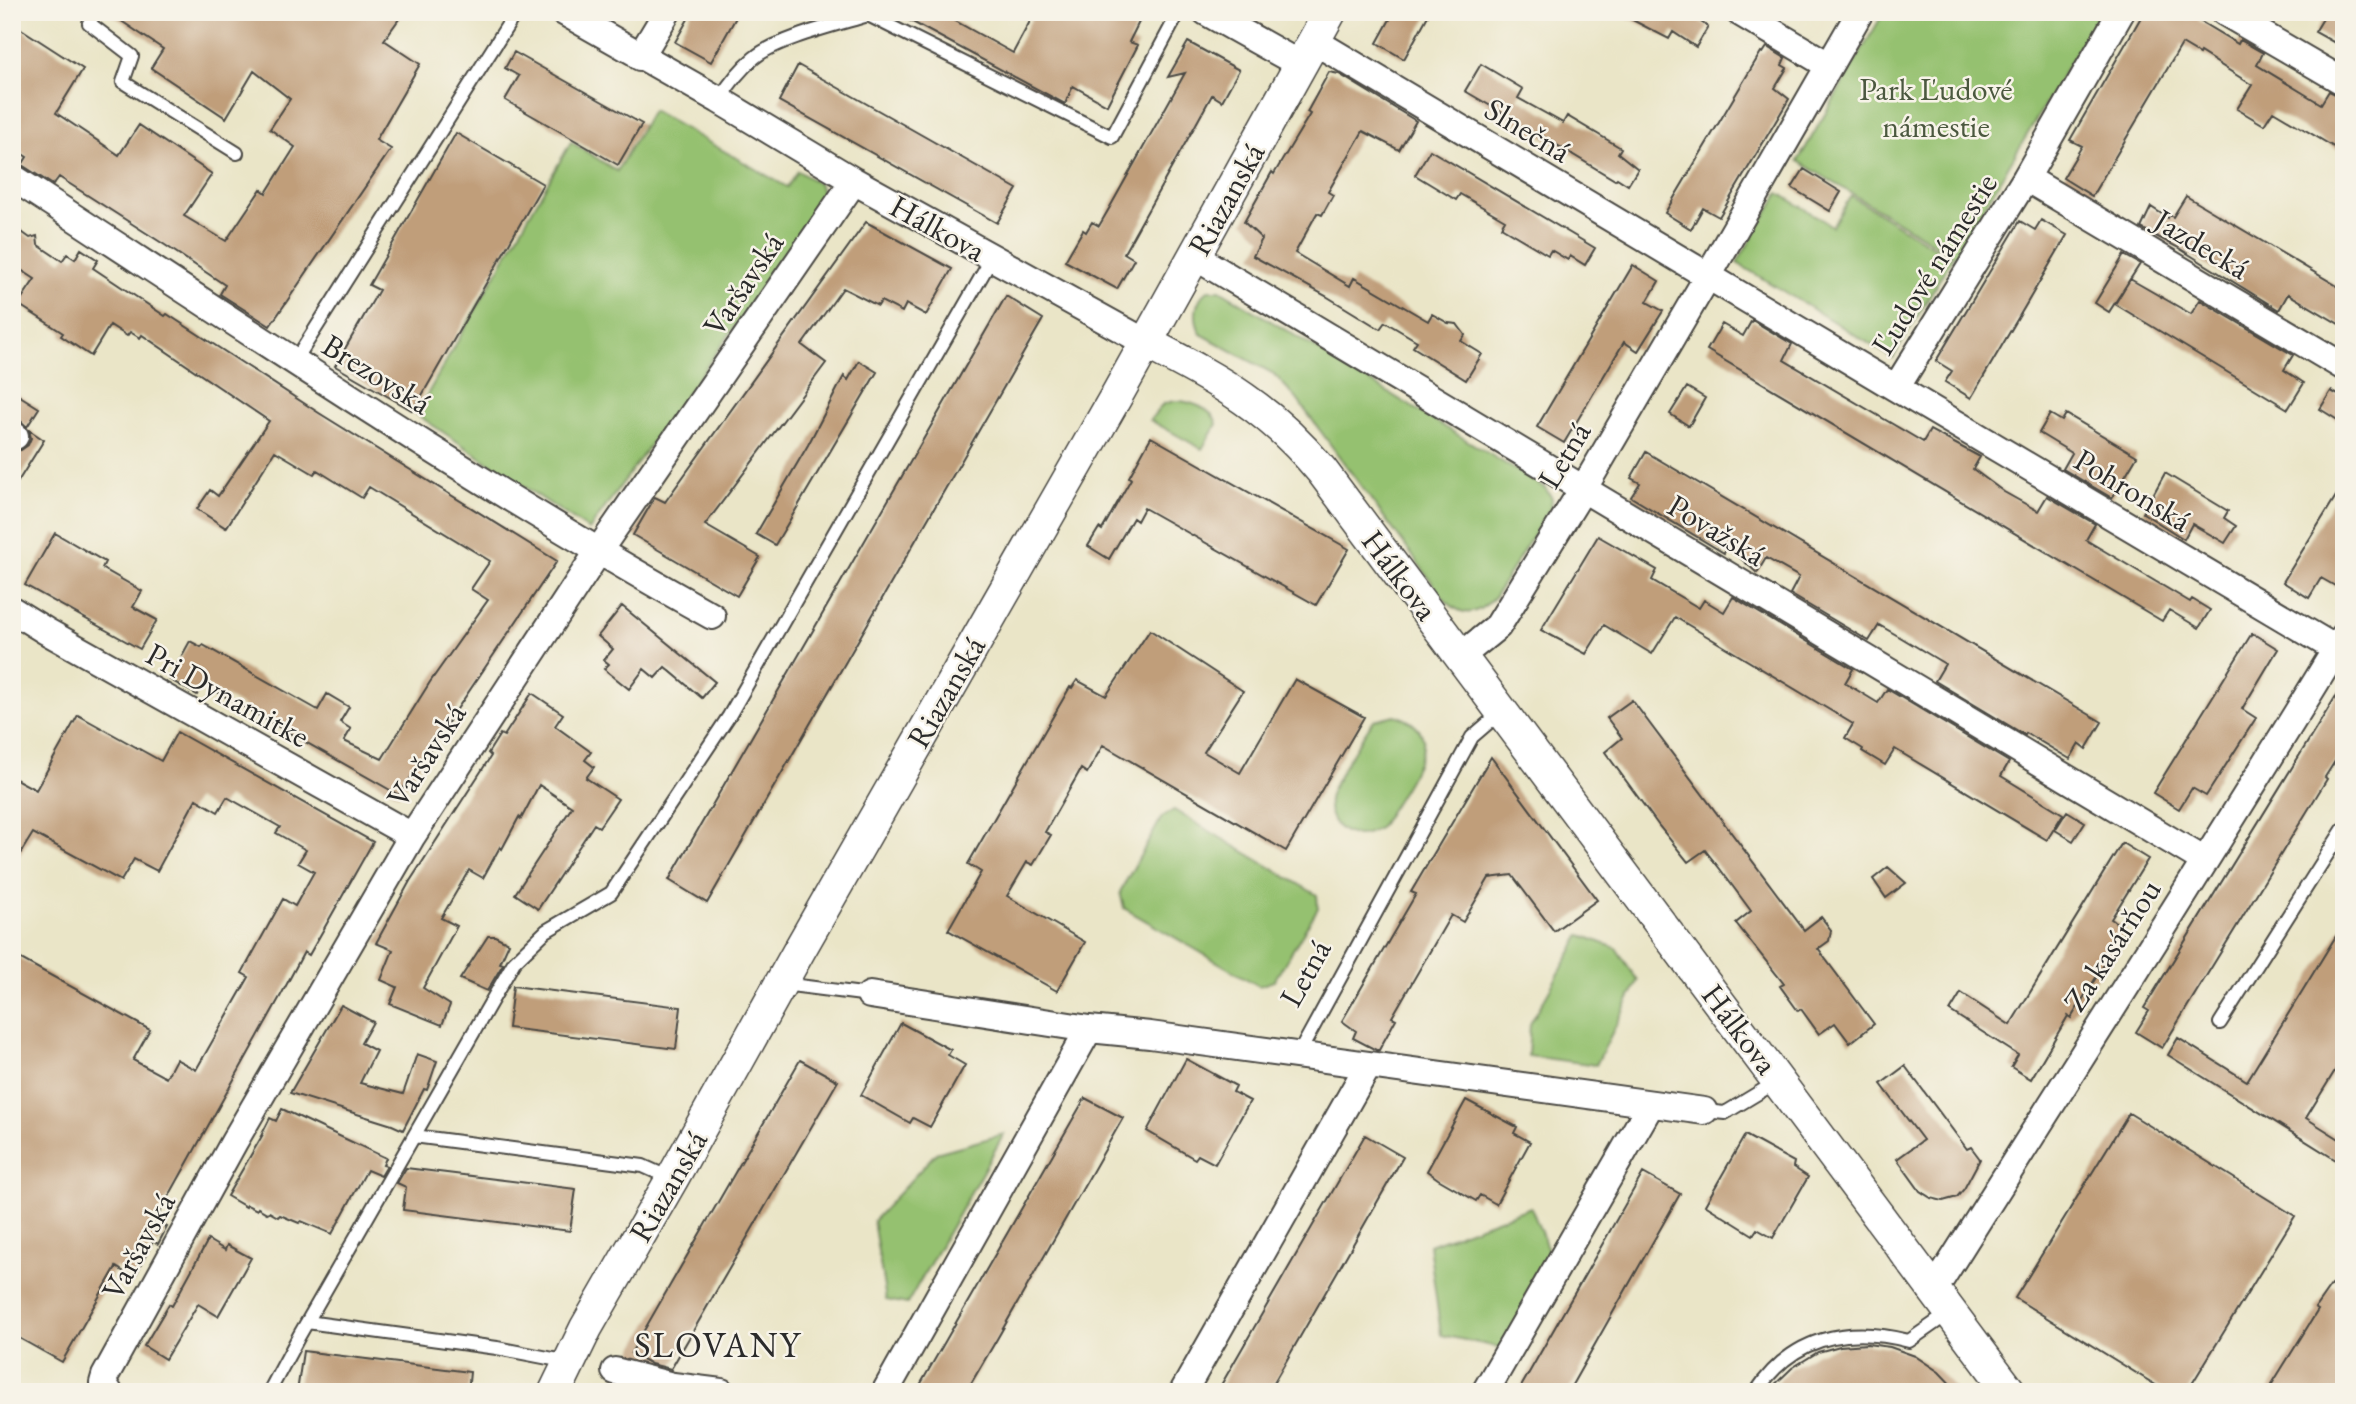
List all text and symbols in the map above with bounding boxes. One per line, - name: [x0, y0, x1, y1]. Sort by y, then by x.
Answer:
- park label: Park Ľudové námestie: [1859, 68, 2013, 147]
- street label: Slnečná: [1477, 88, 1579, 172]
- street label: Riazanská: [1178, 135, 1274, 263]
- street label: Ľudové námestie: [1861, 165, 2007, 363]
- street label: Hálkova: [883, 185, 993, 271]
- street label: Jazdecká: [2144, 198, 2258, 289]
- street label: Varšavská: [693, 224, 793, 344]
- street label: Brezovská: [314, 324, 440, 424]
- street label: Letná: [1528, 414, 1600, 496]
- street label: Pohronská: [2067, 439, 2199, 541]
- street label: Považská: [1660, 484, 1774, 576]
- street label: Hálkova: [1352, 521, 1448, 629]
- street label: Riazanská: [897, 628, 995, 756]
- street label: Pri Dynamitke: [139, 633, 317, 757]
- street label: Varšavská: [377, 695, 475, 815]
- street label: Za kasárňou: [2054, 871, 2170, 1019]
- street label: Letná: [1269, 932, 1341, 1014]
- street label: Hálkova: [1692, 975, 1788, 1083]
- street label: Riazanská: [619, 1122, 717, 1250]
- street label: Varšavská: [91, 1185, 185, 1307]
- district label: SLOVANY: [634, 1322, 802, 1367]

